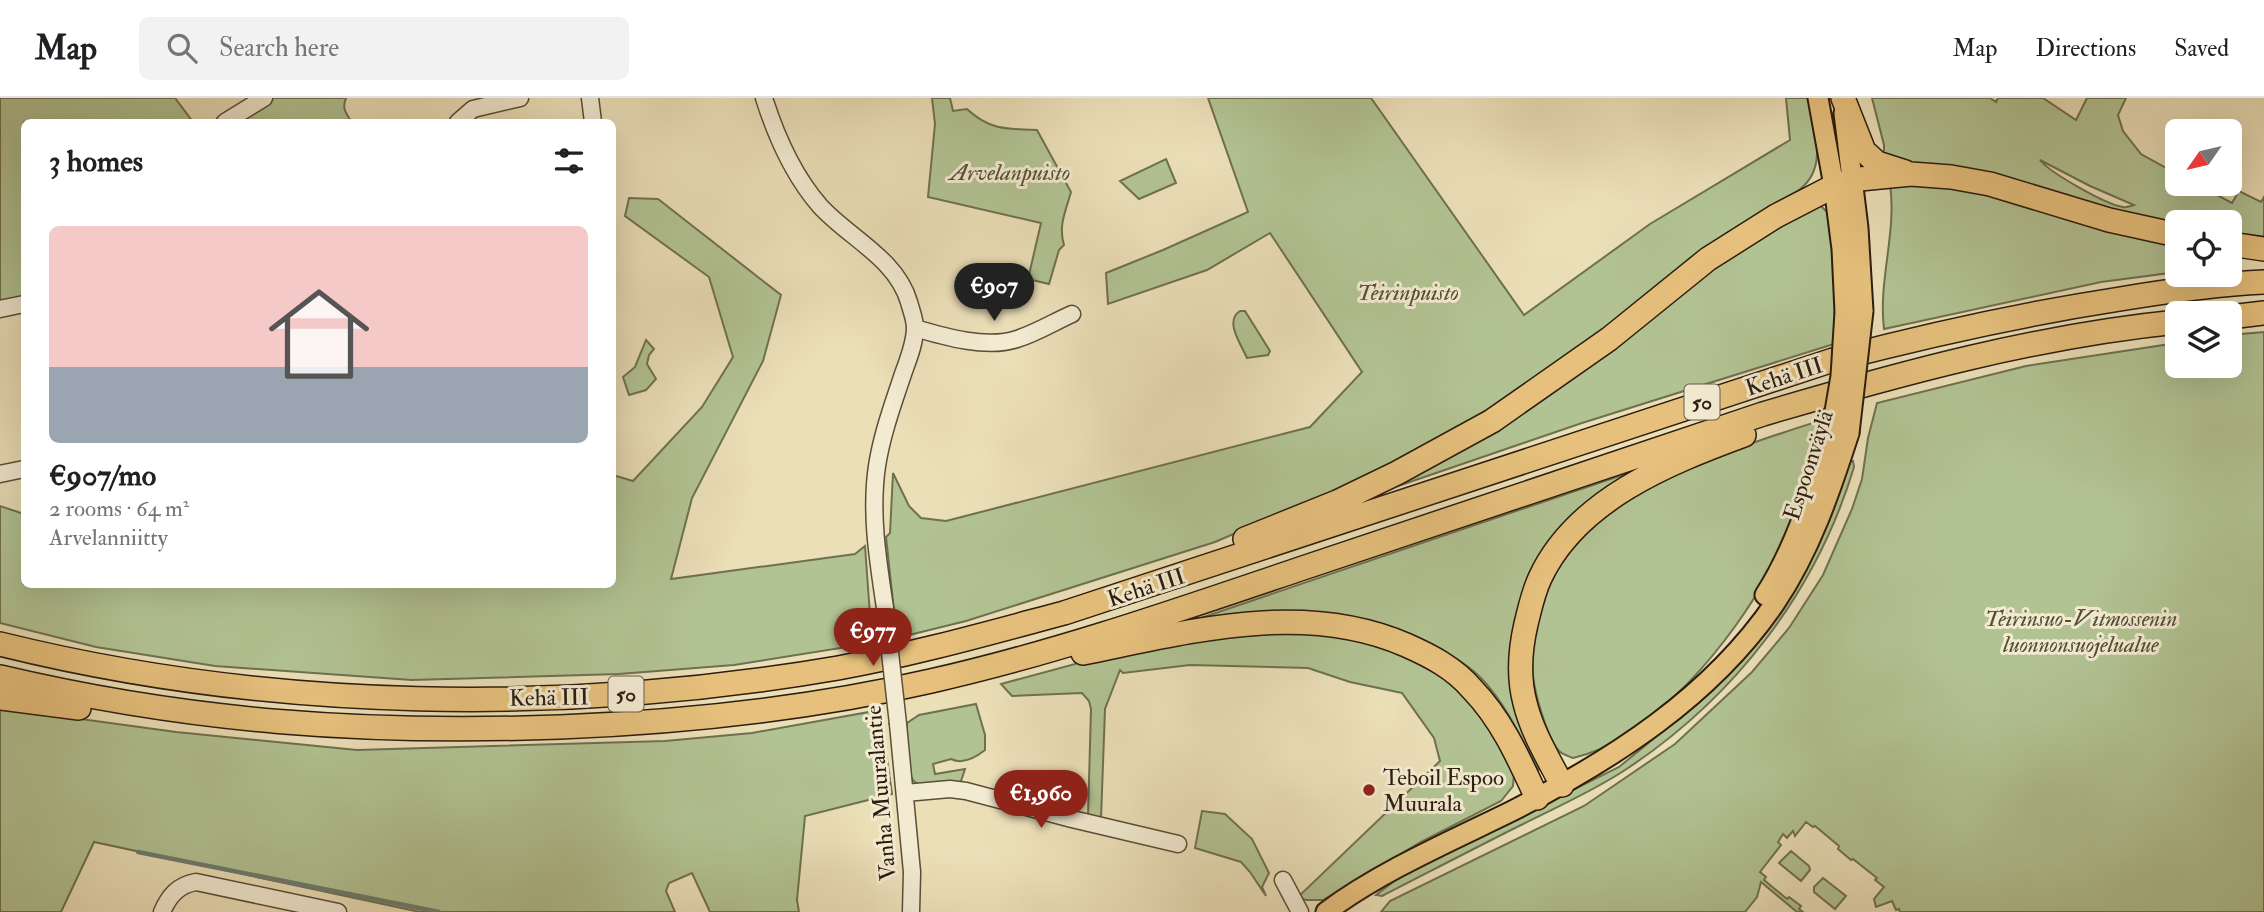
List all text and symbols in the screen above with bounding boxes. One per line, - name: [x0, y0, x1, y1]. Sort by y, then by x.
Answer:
- search box: [139, 17, 629, 80]
- text: Map: [35, 28, 97, 69]
- icon: search: [163, 29, 201, 67]
- text: Search here: [219, 32, 339, 64]
- text: Map: [1952, 33, 1997, 64]
- text: Directions: [2035, 33, 2136, 64]
- text: Saved: [2174, 33, 2229, 64]
- north arrow: [2165, 119, 2242, 196]
- map controls: [2165, 119, 2242, 378]
- icon: filters: [550, 142, 588, 180]
- text: 3 homes: [49, 143, 143, 180]
- park label: Arvelanpuisto: [947, 158, 1070, 187]
- button: locate: [2165, 210, 2242, 287]
- pin: €907: [953, 264, 1035, 323]
- icon: home: [256, 271, 382, 397]
- text: €907: [970, 271, 1018, 300]
- park label: Teirinpuisto: [1357, 278, 1459, 307]
- button: layers: [2165, 301, 2242, 378]
- street label: Kehä III: [1742, 350, 1826, 403]
- road number: 50: [1684, 384, 1720, 420]
- street label: Espoonväylä: [1777, 406, 1841, 524]
- text: €907/mo: [49, 457, 156, 494]
- text: 2 rooms · 64 m²: [49, 494, 189, 523]
- text: Arvelanniitty: [49, 523, 168, 552]
- street label: Kehä III: [1104, 561, 1188, 614]
- park label: Teirinsuo-Vitmossenin luonnonsuojelualue: [1985, 604, 2177, 659]
- pin: €977: [832, 608, 914, 668]
- text: €977: [850, 616, 896, 645]
- road number: 50: [608, 676, 644, 712]
- street label: Kehä III: [509, 682, 589, 713]
- street label: Vanha Muuralantie: [858, 704, 903, 882]
- place label: Teboil Espoo Muurala: [1383, 763, 1504, 818]
- pin: €1,960: [984, 770, 1098, 830]
- text: €1,960: [1010, 778, 1072, 807]
- marker: Teboil Espoo Muurala: [1361, 782, 1377, 798]

